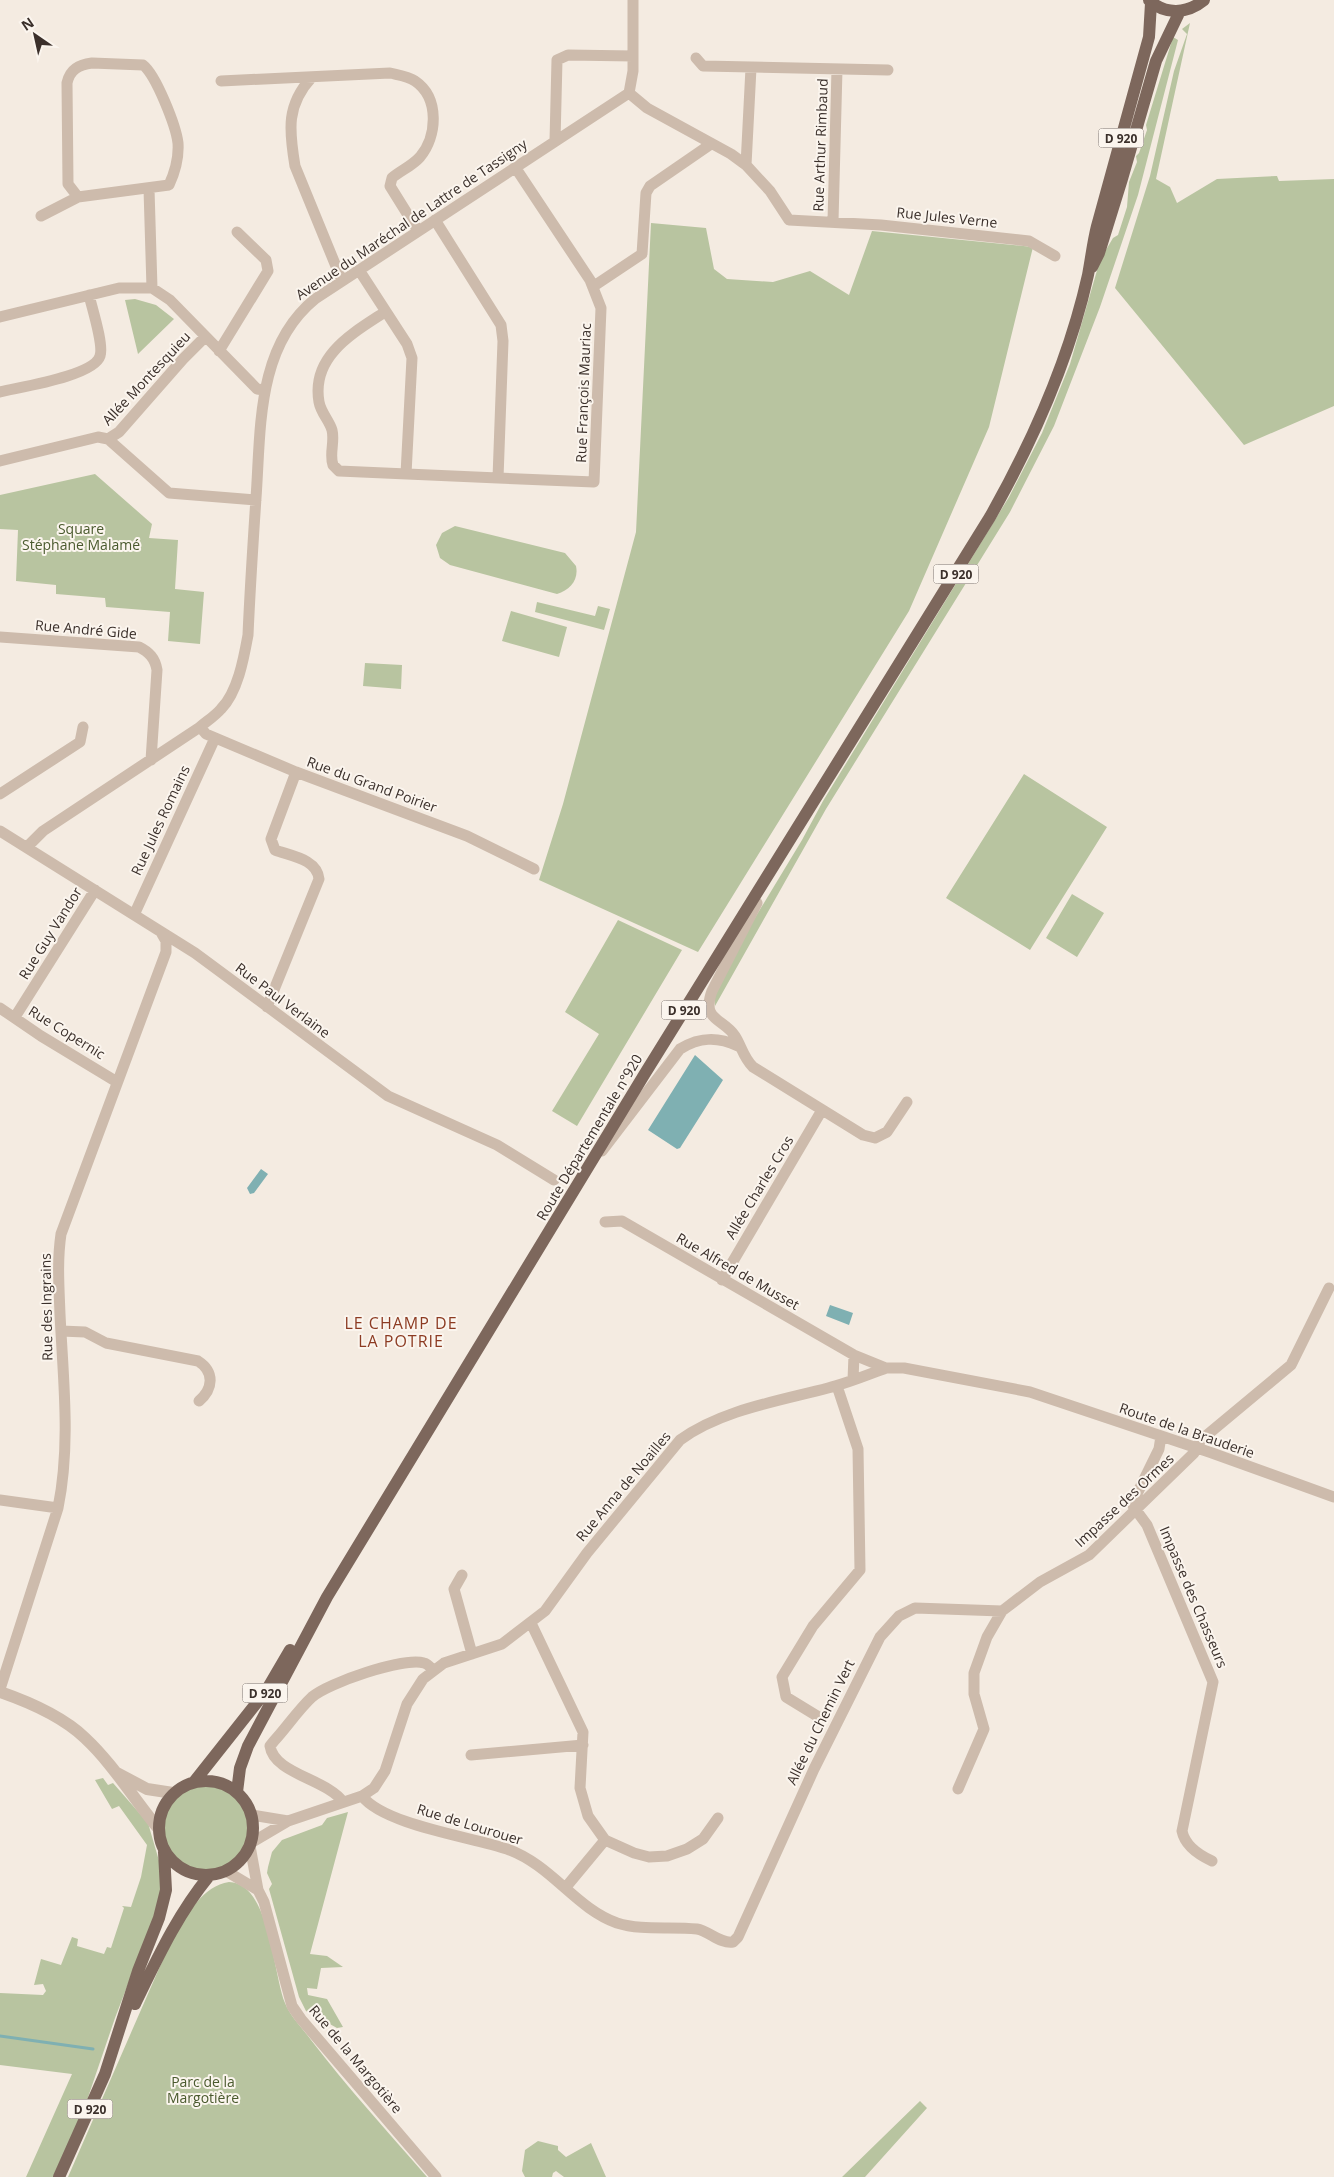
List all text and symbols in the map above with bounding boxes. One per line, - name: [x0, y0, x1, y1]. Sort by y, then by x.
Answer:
- north arrow: [10, 10, 60, 60]
- text: N: [17, 13, 37, 35]
- street label: Rue Arthur Rimbaud: [808, 78, 832, 212]
- road number: D 920: [1098, 128, 1144, 148]
- street label: Avenue du Maréchal de Lattre de Tassigny: [292, 134, 531, 304]
- street label: Rue Jules Verne: [896, 202, 998, 232]
- street label: Rue François Mauriac: [571, 323, 595, 463]
- street label: Allée Montesquieu: [98, 327, 194, 429]
- park label: Square Stéphane Malamé: [22, 519, 140, 554]
- road number: D 920: [934, 564, 978, 584]
- street label: Rue André Gide: [34, 615, 138, 643]
- street label: Rue du Grand Poirier: [304, 752, 440, 816]
- street label: Rue Jules Romains: [126, 762, 194, 878]
- street label: Rue Guy Vandor: [14, 883, 86, 983]
- street label: Rue Paul Verlaine: [232, 958, 334, 1042]
- road number: D 920: [662, 1000, 706, 1020]
- street label: Rue Copernic: [25, 1001, 109, 1063]
- street label: Route Départementale n°920: [532, 1050, 646, 1224]
- street label: Allée Charles Cros: [721, 1131, 798, 1242]
- street label: Rue Alfred de Musset: [673, 1228, 803, 1314]
- street label: Rue des Ingrains: [36, 1253, 56, 1361]
- district label: LE CHAMP DE LA POTRIE: [344, 1312, 458, 1352]
- street label: Route de la Brauderie: [1117, 1398, 1257, 1462]
- street label: Rue Anna de Noailles: [571, 1427, 675, 1545]
- street label: Impasse des Ormes: [1070, 1449, 1178, 1551]
- street label: Impasse des Chasseurs: [1156, 1523, 1233, 1671]
- street label: Allée du Chemin Vert: [781, 1656, 859, 1788]
- road number: D 920: [242, 1684, 288, 1702]
- street label: Rue de Lourouer: [415, 1799, 525, 1849]
- street label: Rue de la Margotière: [305, 2001, 407, 2117]
- park label: Parc de la Margotière: [167, 2072, 239, 2107]
- road number: D 920: [68, 2100, 112, 2118]

